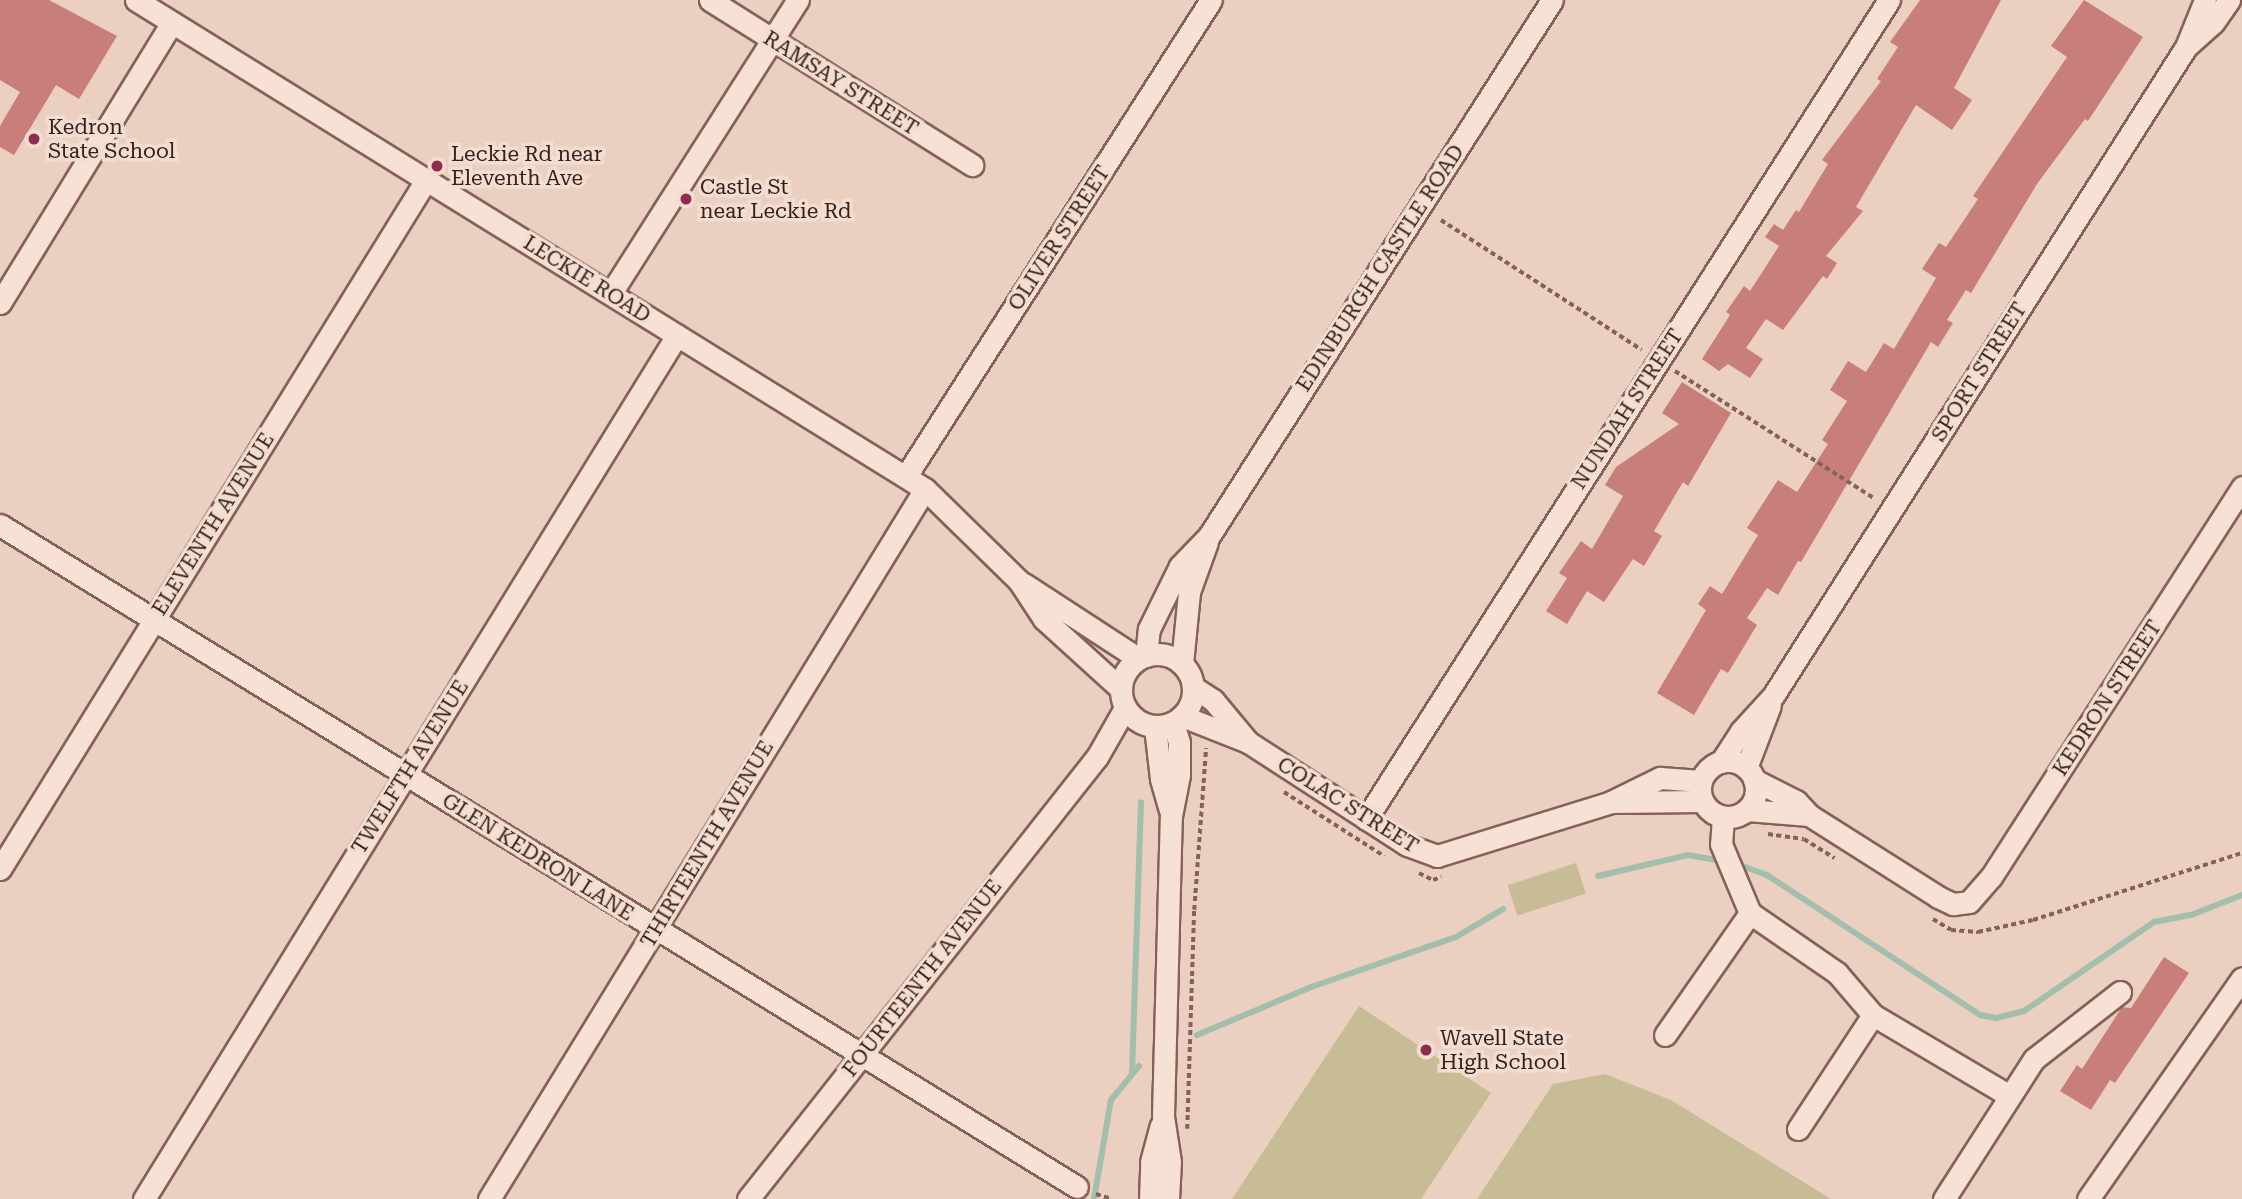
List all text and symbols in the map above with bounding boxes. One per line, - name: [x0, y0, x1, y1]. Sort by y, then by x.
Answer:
- street label: RAMSAY STREET: [759, 25, 923, 141]
- place label: Kedron State School: [48, 114, 175, 164]
- marker: Kedron State School: [26, 131, 42, 147]
- street label: EDINBURGH CASTLE ROAD: [1291, 140, 1469, 396]
- place label: Leckie Rd near Eleventh Ave: [451, 141, 602, 191]
- marker: Leckie Rd near Eleventh Ave: [429, 158, 445, 174]
- street label: OLIVER STREET: [1003, 161, 1115, 315]
- place label: Castle St near Leckie Rd: [700, 174, 851, 224]
- marker: Castle St near Leckie Rd: [678, 191, 694, 207]
- street label: LECKIE ROAD: [519, 230, 655, 328]
- street label: SPORT STREET: [1926, 298, 2032, 446]
- street label: NUNDAH STREET: [1566, 324, 1688, 494]
- street label: ELEVENTH AVENUE: [147, 428, 279, 620]
- street label: KEDRON STREET: [2047, 615, 2167, 781]
- street label: TWELFTH AVENUE: [346, 675, 474, 859]
- street label: THIRTEENTH AVENUE: [635, 736, 779, 952]
- street label: COLAC STREET: [1273, 751, 1423, 859]
- street label: GLEN KEDRON LANE: [438, 788, 638, 926]
- street label: FOURTEENTH AVENUE: [837, 874, 1007, 1082]
- place label: Wavell State High School: [1440, 1025, 1566, 1075]
- marker: Wavell State High School: [1418, 1042, 1434, 1058]

